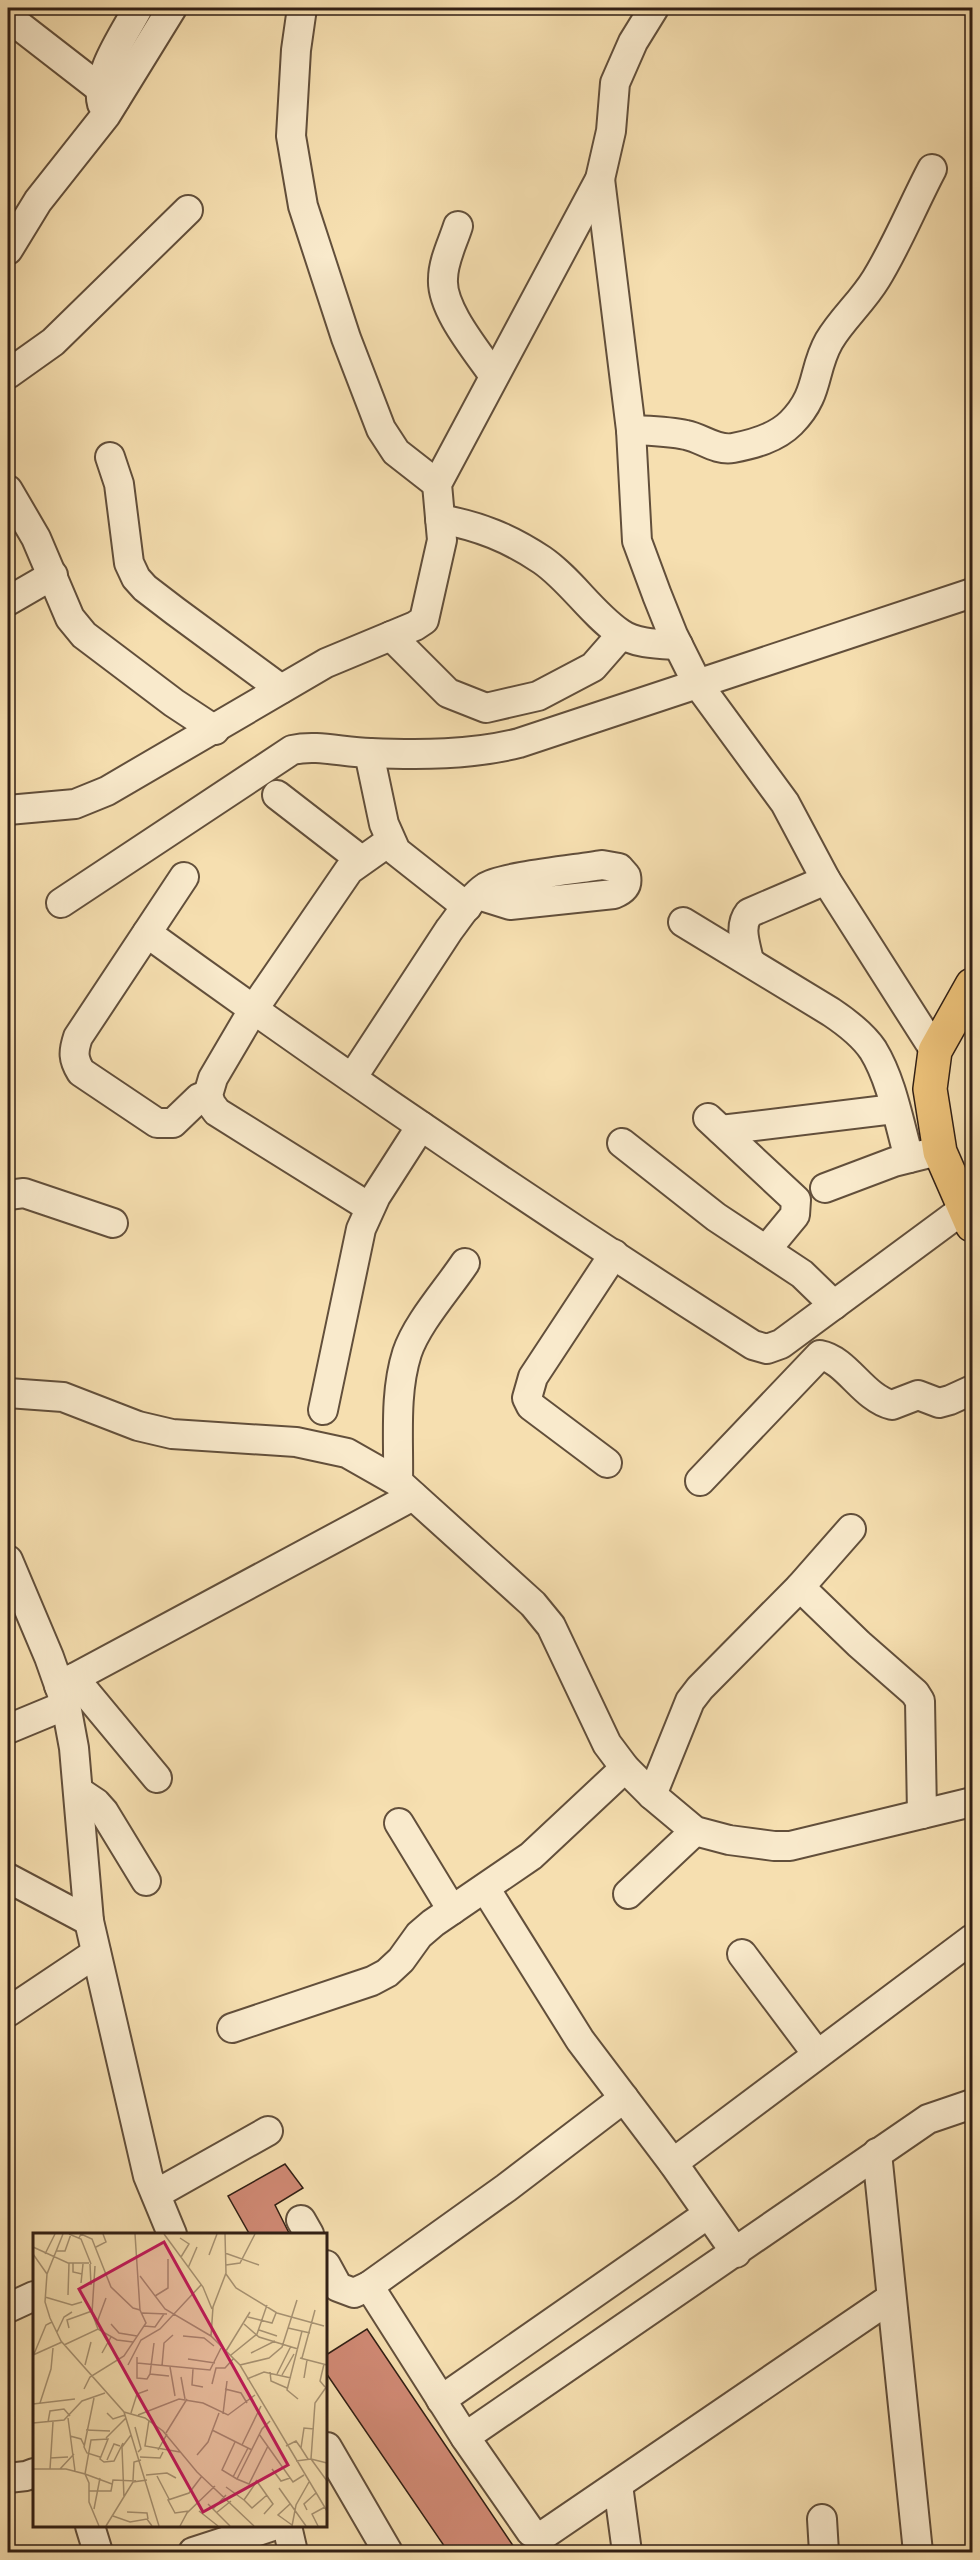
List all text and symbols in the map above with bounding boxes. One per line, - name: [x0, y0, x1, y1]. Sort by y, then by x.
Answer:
- inset map: [33, 2233, 327, 2527]

